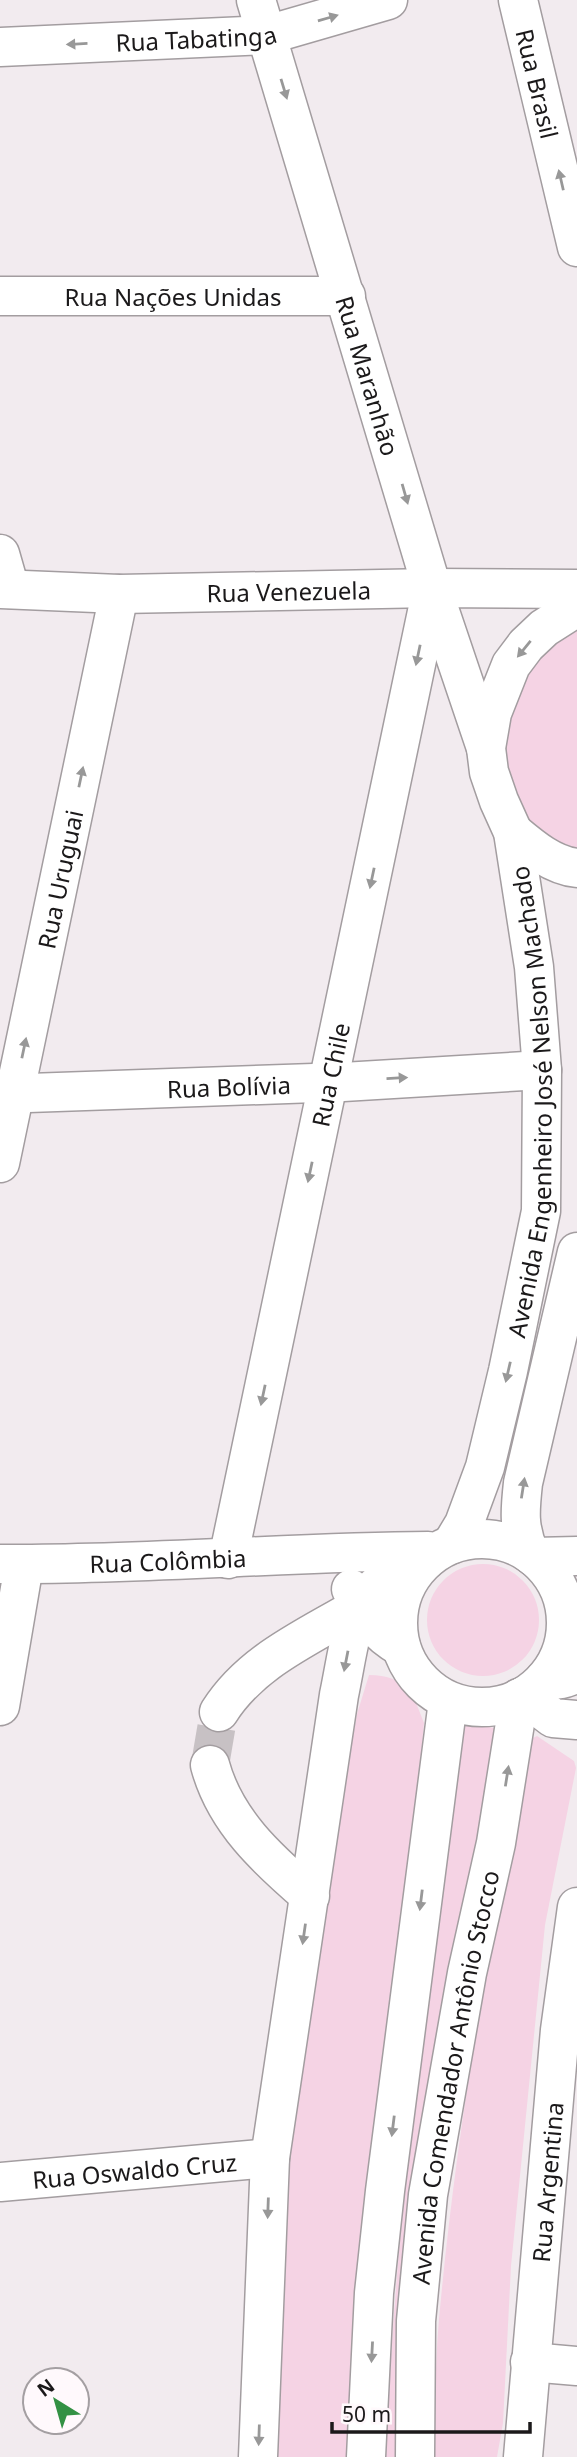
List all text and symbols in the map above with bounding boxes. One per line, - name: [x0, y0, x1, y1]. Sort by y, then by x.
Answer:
- one-way arrow: [318, 12, 339, 22]
- street label: Rua Tabatinga: [115, 17, 280, 58]
- street label: Rua Brasil: [509, 25, 567, 142]
- one-way arrow: [66, 38, 88, 49]
- one-way arrow: [279, 78, 289, 99]
- one-way arrow: [555, 169, 566, 191]
- street label: Rua Nações Unidas: [65, 280, 281, 313]
- street label: Rua Maranhão: [329, 292, 408, 459]
- one-way arrow: [400, 484, 410, 505]
- street label: Rua Venezuela: [206, 573, 371, 609]
- one-way arrow: [516, 640, 531, 658]
- one-way arrow: [413, 644, 424, 666]
- one-way arrow: [75, 766, 86, 788]
- street label: Rua Uruguai: [29, 807, 90, 952]
- street label: Avenida Engenheiro José Nelson Machado: [499, 864, 559, 1340]
- one-way arrow: [366, 867, 377, 889]
- street label: Rua Chile: [303, 1020, 357, 1130]
- one-way arrow: [19, 1037, 30, 1059]
- street label: Rua Bolívia: [166, 1067, 291, 1105]
- one-way arrow: [387, 1073, 409, 1084]
- one-way arrow: [304, 1161, 315, 1183]
- one-way arrow: [502, 1361, 513, 1383]
- one-way arrow: [257, 1384, 268, 1406]
- one-way arrow: [518, 1477, 529, 1499]
- street label: Rua Colômbia: [89, 1540, 247, 1580]
- one-way arrow: [340, 1650, 351, 1672]
- one-way arrow: [502, 1765, 513, 1787]
- street label: Avenida Comendador Antônio Stocco: [403, 1867, 506, 2286]
- one-way arrow: [415, 1889, 426, 1911]
- one-way arrow: [298, 1923, 309, 1945]
- street label: Rua Argentina: [523, 2100, 570, 2264]
- one-way arrow: [388, 2115, 399, 2137]
- street label: Rua Oswaldo Cruz: [31, 2145, 238, 2196]
- one-way arrow: [263, 2197, 274, 2219]
- one-way arrow: [366, 2342, 377, 2364]
- north arrow: [21, 2366, 91, 2436]
- text: N: [32, 2372, 60, 2402]
- scale bar: [332, 2390, 530, 2434]
- text: 50 m: [342, 2400, 391, 2428]
- one-way arrow: [253, 2425, 264, 2447]

